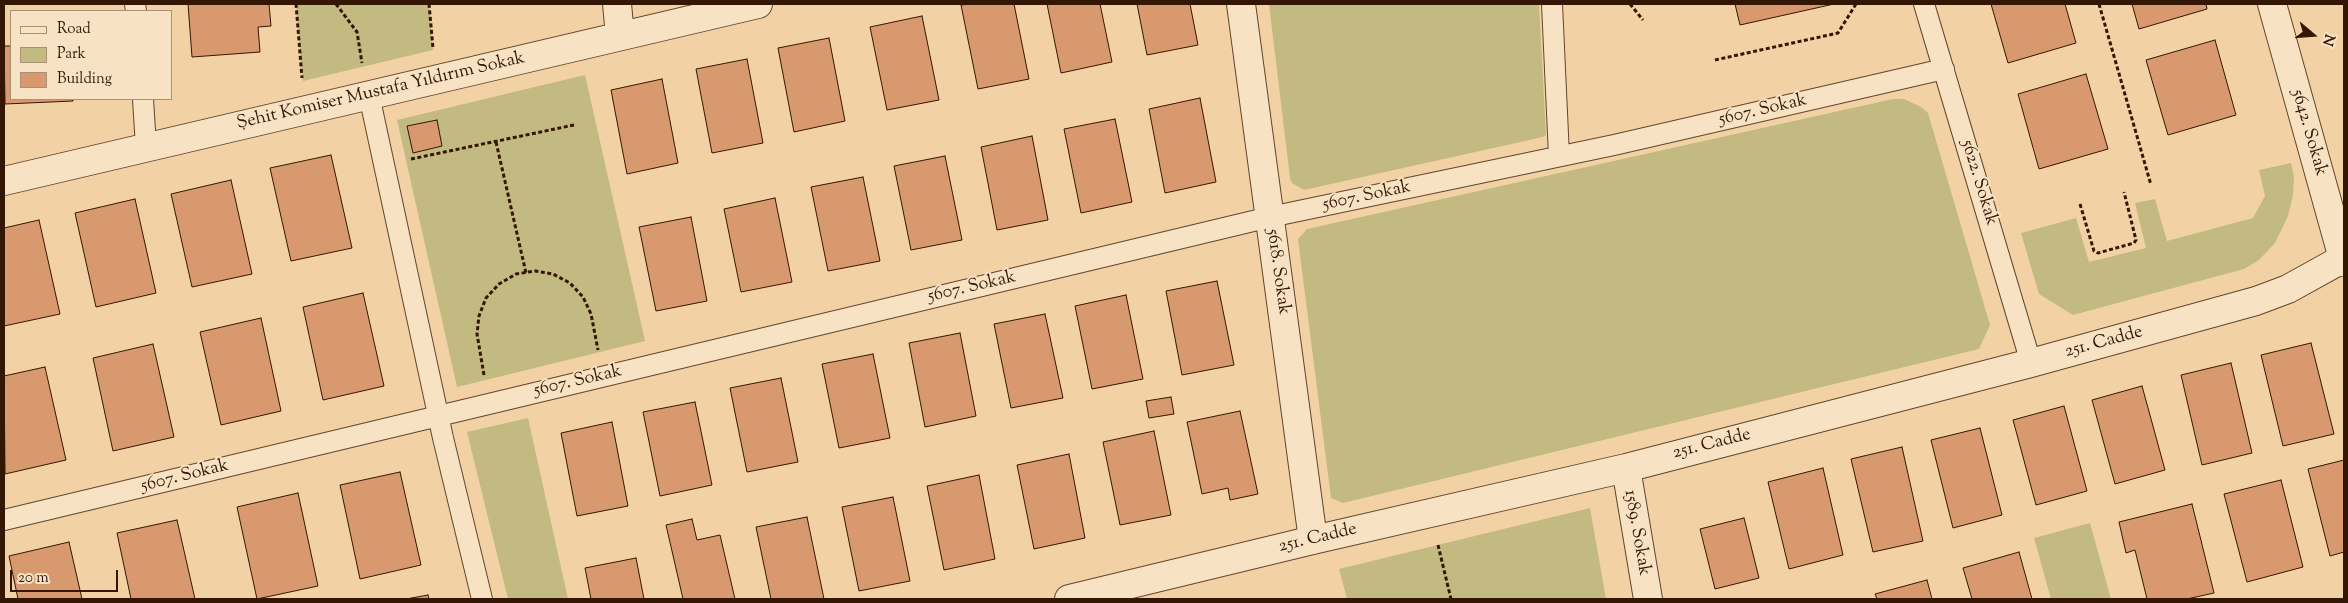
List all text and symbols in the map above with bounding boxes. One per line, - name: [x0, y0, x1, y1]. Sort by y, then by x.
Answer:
- legend: [10, 10, 172, 100]
- north arrow: [2288, 10, 2338, 60]
- text: Road: [57, 19, 91, 40]
- text: N: [2316, 31, 2339, 48]
- text: Park: [57, 44, 86, 65]
- street label: Şehit Komiser Mustafa Yıldırım Sokak: [235, 48, 527, 136]
- text: Building: [57, 69, 112, 90]
- street label: 5642. Sokak: [2285, 87, 2331, 179]
- street label: 5607. Sokak: [1717, 90, 1809, 132]
- street label: 5622. Sokak: [1955, 138, 2001, 228]
- street label: 5607. Sokak: [1321, 177, 1413, 217]
- street label: 5618. Sokak: [1260, 228, 1294, 316]
- street label: 5607. Sokak: [926, 267, 1018, 309]
- street label: 251. Cadde: [2063, 322, 2145, 364]
- street label: 5607. Sokak: [532, 361, 624, 403]
- street label: 251. Cadde: [1671, 425, 1753, 465]
- street label: 5607. Sokak: [139, 456, 231, 498]
- street label: 1589. Sokak: [1618, 488, 1654, 578]
- street label: 251. Cadde: [1277, 520, 1359, 558]
- scale bar: [12, 560, 120, 592]
- text: 20 m: [18, 568, 49, 589]

